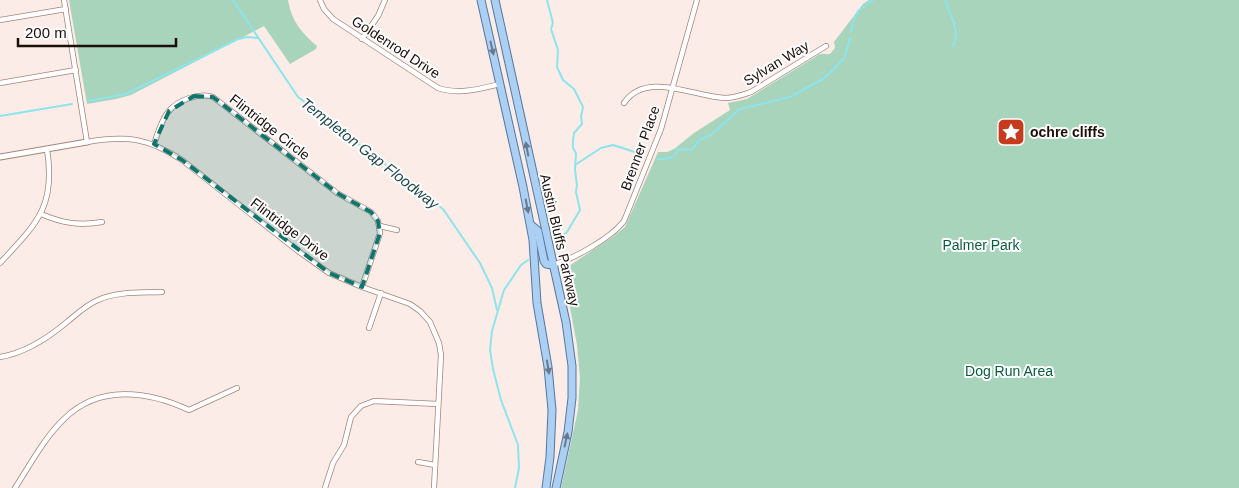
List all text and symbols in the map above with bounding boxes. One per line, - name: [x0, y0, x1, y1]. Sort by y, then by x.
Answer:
- street label: Goldenrod Drive: [349, 13, 443, 82]
- scale bar: [18, 15, 175, 47]
- text: 200 m: [25, 24, 67, 41]
- street label: Sylvan Way: [740, 37, 812, 89]
- one-way arrow: [488, 40, 496, 55]
- street label: Flintridge Circle: [227, 91, 313, 163]
- water label: Templeton Gap Floodway: [298, 94, 444, 213]
- street label: Brenner Place: [617, 103, 663, 192]
- place icon: ochre cliffs: [996, 117, 1026, 147]
- place label: ochre cliffs: [1030, 124, 1105, 140]
- one-way arrow: [523, 141, 531, 157]
- street label: Austin Bluffs Parkway: [537, 172, 583, 308]
- street label: Flintridge Drive: [248, 194, 333, 264]
- one-way arrow: [524, 199, 532, 215]
- park label: Palmer Park: [942, 237, 1021, 253]
- one-way arrow: [544, 359, 552, 375]
- park label: Dog Run Area: [965, 363, 1053, 379]
- one-way arrow: [563, 432, 571, 448]

